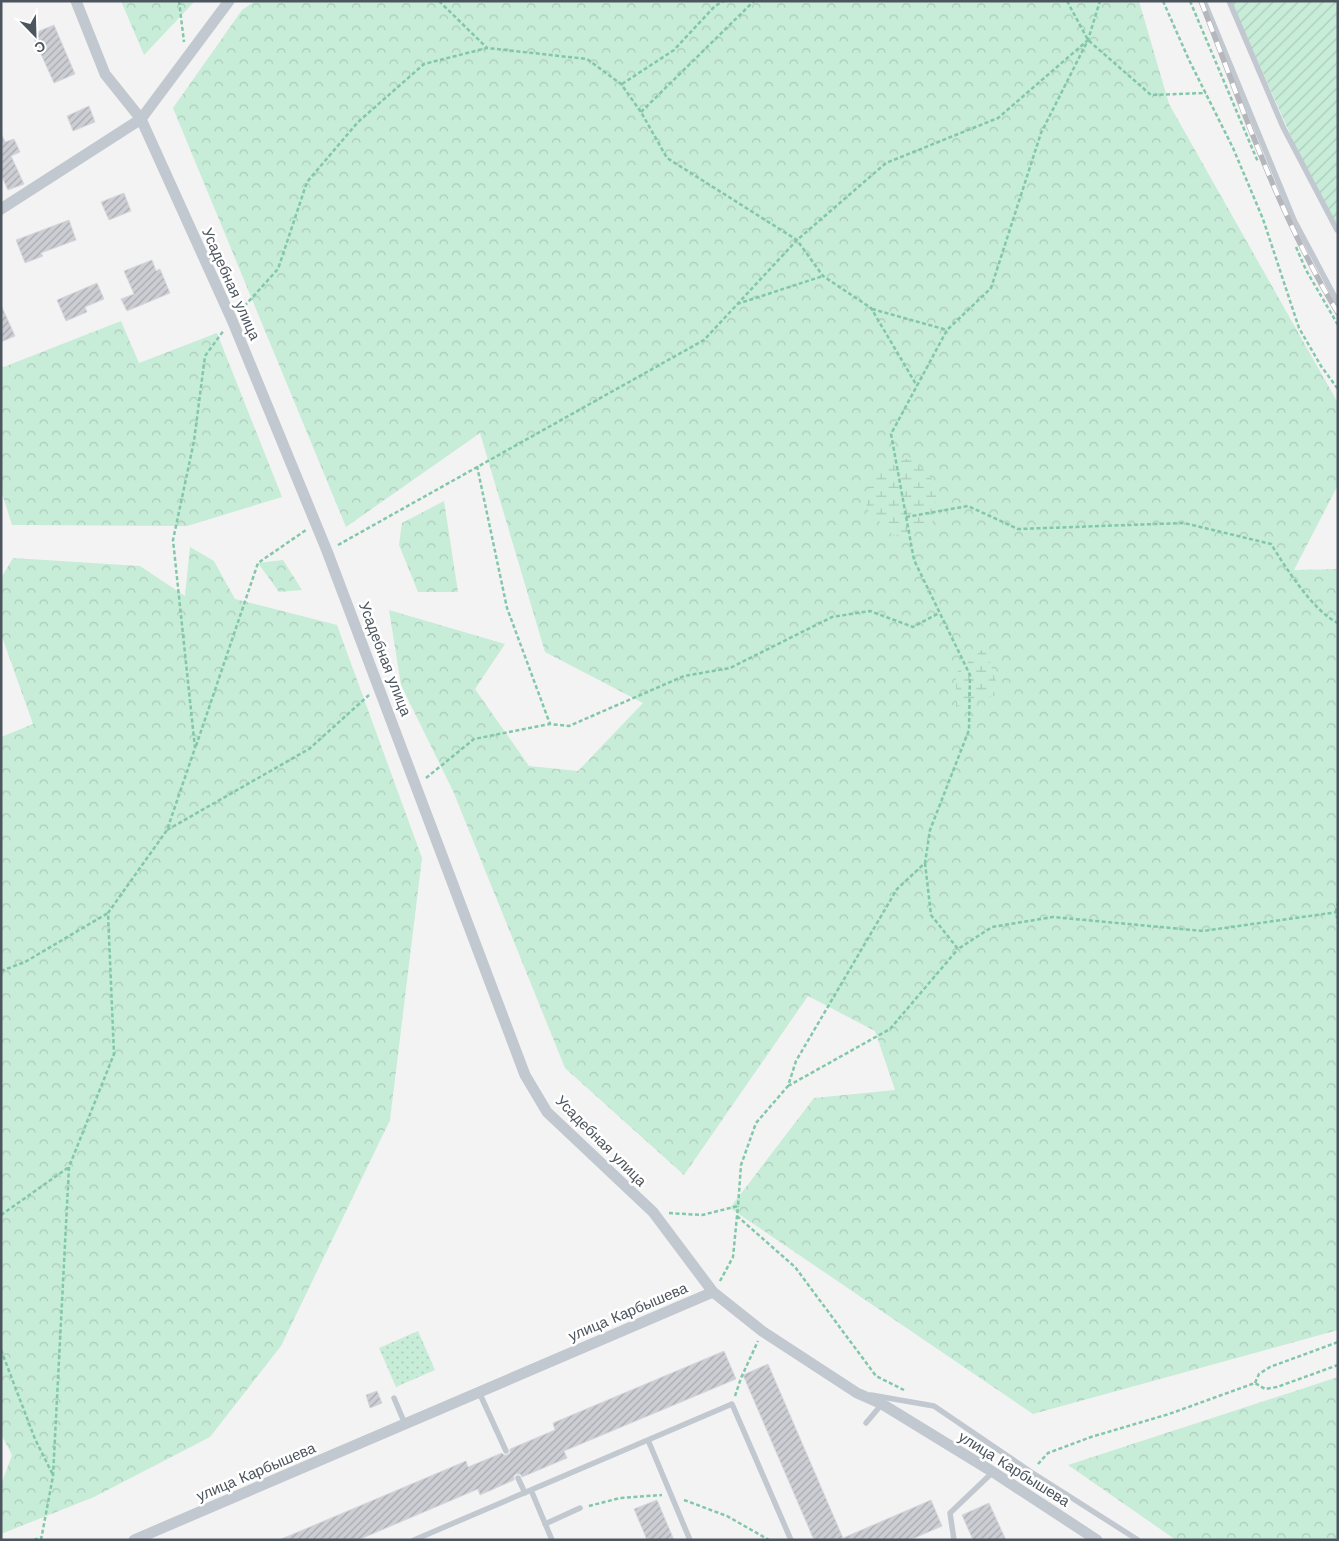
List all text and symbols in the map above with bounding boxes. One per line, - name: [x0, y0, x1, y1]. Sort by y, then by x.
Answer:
- north arrow: [10, 10, 60, 60]
- text: С: [32, 38, 48, 56]
- street label: Усадебная улица: [198, 225, 264, 344]
- street label: Усадебная улица: [355, 599, 415, 719]
- street label: Усадебная улица: [552, 1092, 651, 1191]
- street label: улица Карбышева: [566, 1279, 691, 1345]
- street label: улица Карбышева: [955, 1428, 1073, 1511]
- street label: улица Карбышева: [194, 1439, 319, 1505]

